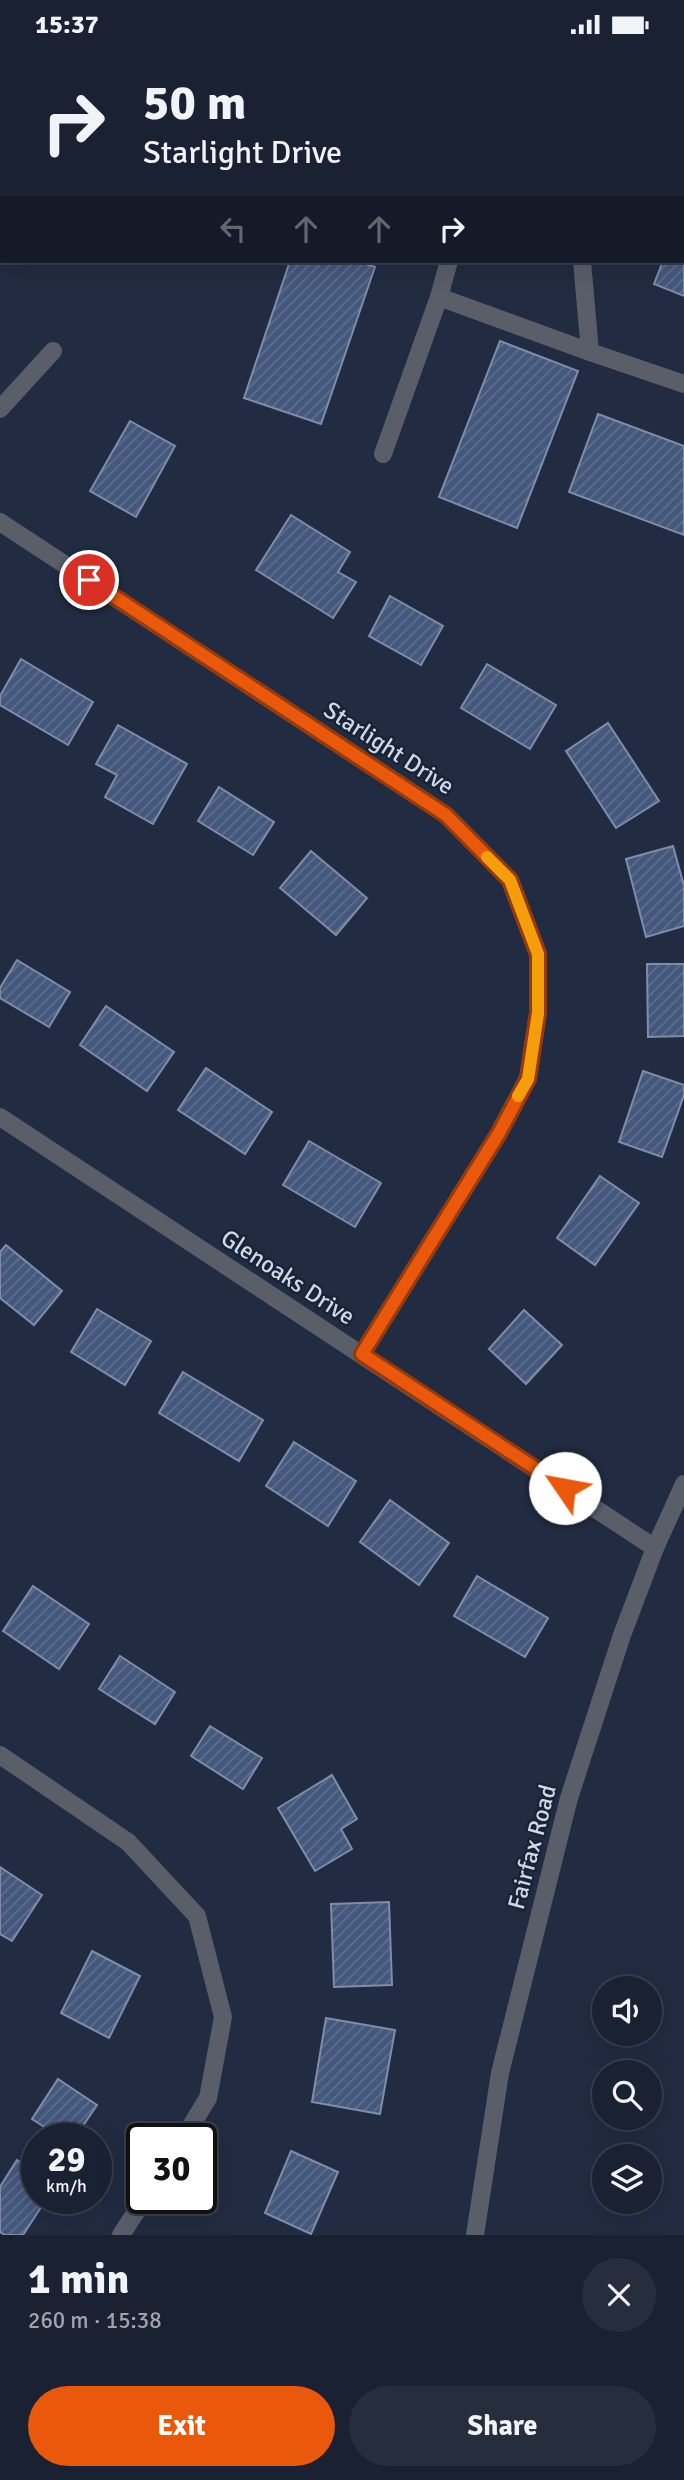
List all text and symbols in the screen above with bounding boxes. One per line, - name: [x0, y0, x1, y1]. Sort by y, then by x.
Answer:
- text: 15:37: [35, 9, 99, 41]
- text: 50 m: [143, 73, 246, 133]
- icon: right: [28, 77, 119, 168]
- text: Starlight Drive: [143, 133, 342, 172]
- icon: left: [214, 210, 252, 248]
- icon: ahead: [287, 210, 325, 248]
- icon: ahead: [360, 210, 398, 248]
- icon: right: [433, 210, 471, 248]
- pin: [59, 550, 119, 610]
- icon: arrive: [70, 561, 108, 599]
- street label: Starlight Drive: [318, 695, 460, 801]
- street label: Glenoaks Drive: [215, 1223, 361, 1331]
- position arrow: [528, 1451, 602, 1525]
- street label: Fairfax Road: [501, 1781, 563, 1913]
- map controls: [592, 1976, 662, 2214]
- button: sound: [592, 1976, 662, 2046]
- button: search: [592, 2060, 662, 2130]
- speed limit sign: 30: [126, 2123, 217, 2214]
- text: 29: [48, 2138, 85, 2181]
- button: layers: [592, 2144, 662, 2214]
- text: km/h: [46, 2175, 87, 2197]
- text: 1 min: [28, 2254, 129, 2305]
- button: close: [582, 2258, 656, 2332]
- text: 260 m · 15:38: [28, 2306, 162, 2335]
- button: Exit: [28, 2386, 335, 2466]
- button: Share: [349, 2386, 656, 2466]

